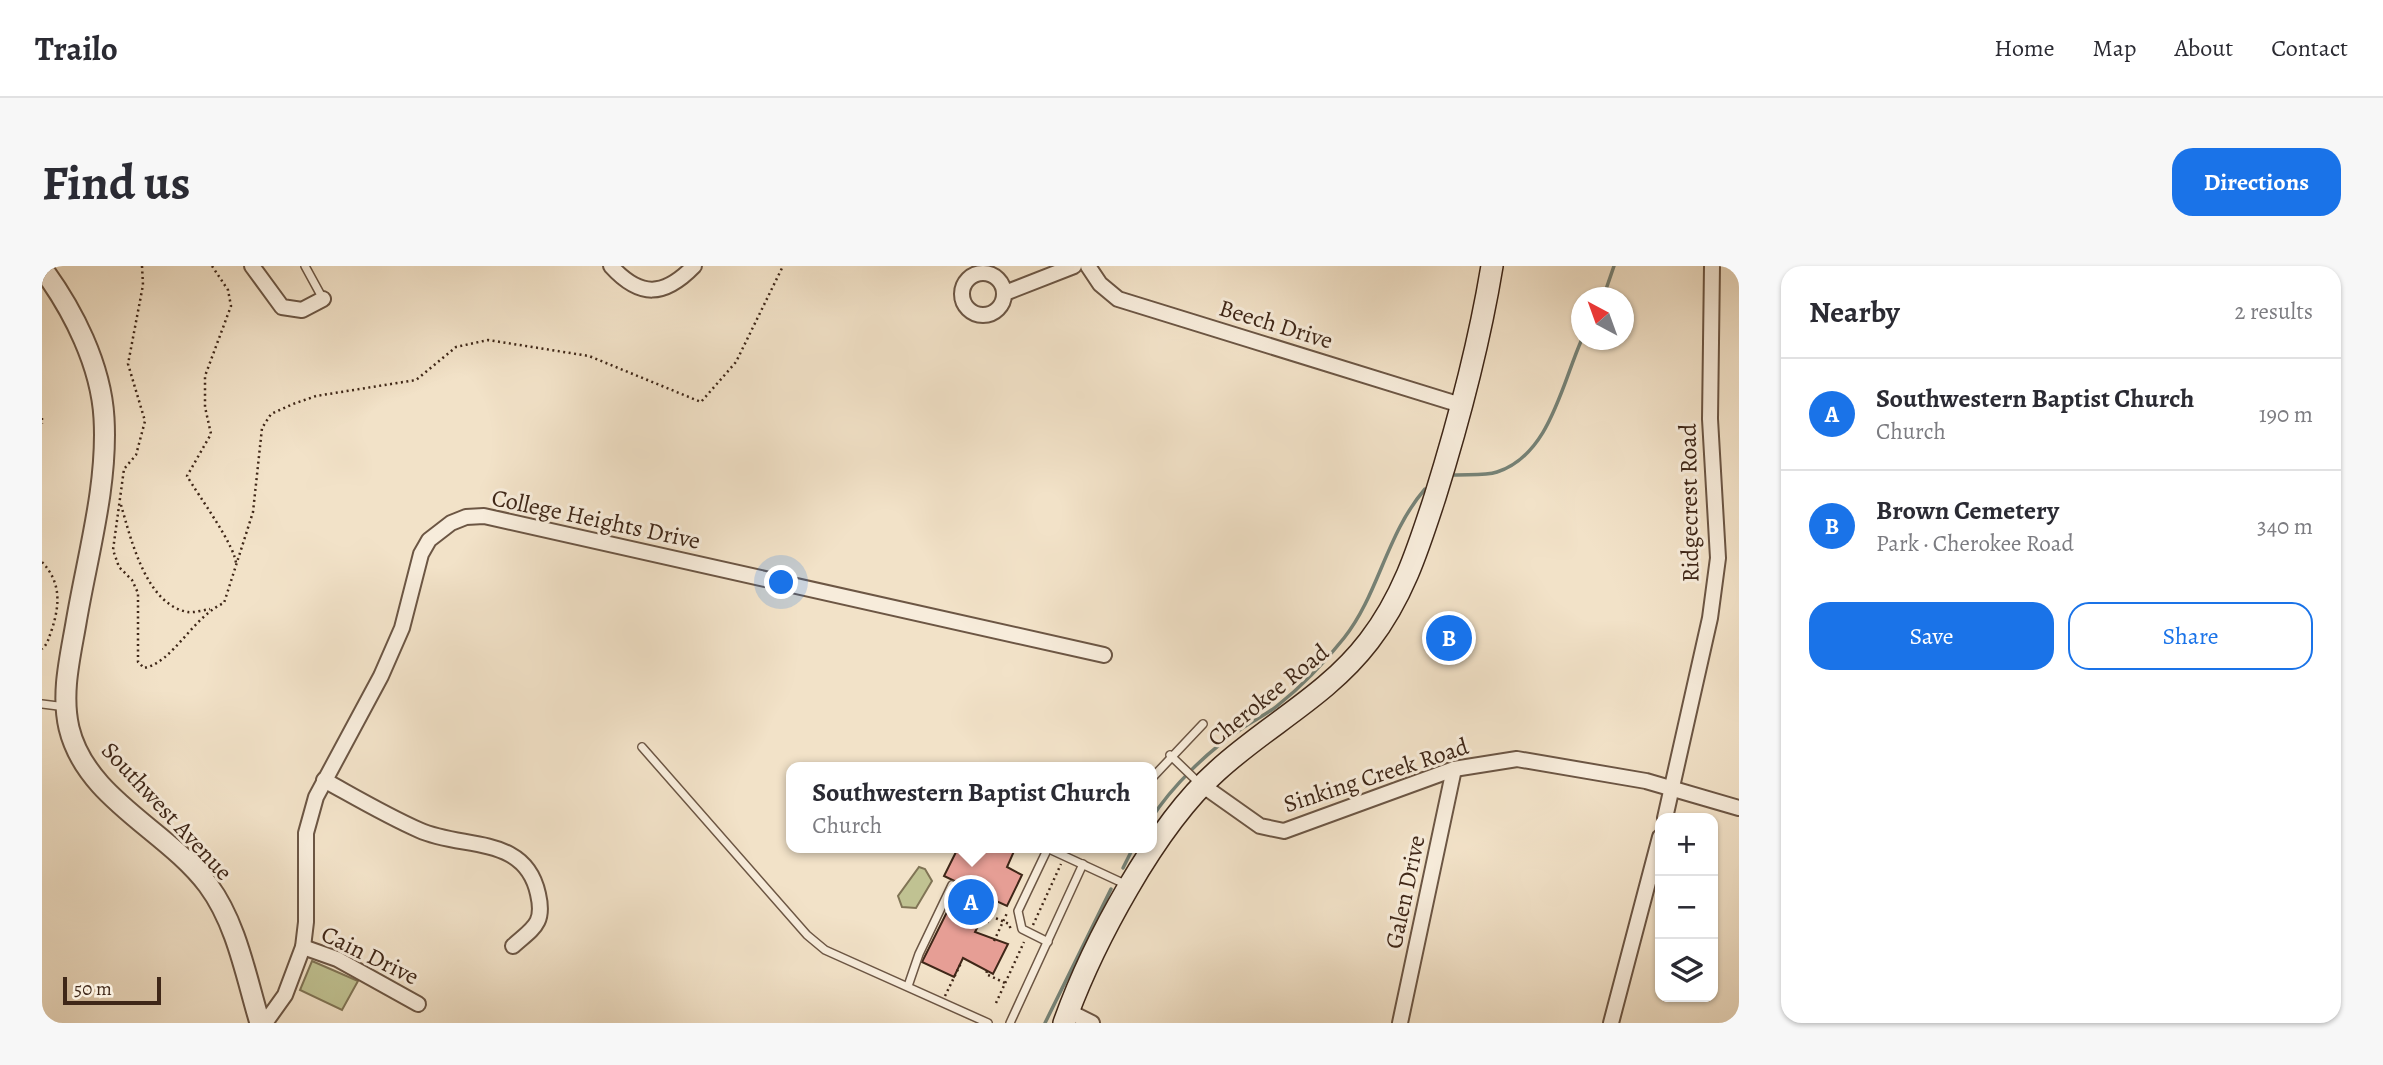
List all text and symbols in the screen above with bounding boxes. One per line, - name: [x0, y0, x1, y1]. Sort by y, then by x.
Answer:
- text: Trailo: [35, 26, 118, 71]
- text: Home: [1994, 32, 2055, 64]
- text: Map: [2093, 32, 2137, 64]
- text: About: [2175, 32, 2233, 64]
- text: Contact: [2271, 32, 2348, 64]
- button: Directions: [2172, 148, 2341, 216]
- text: Find us: [42, 149, 190, 216]
- north arrow: [1571, 287, 1634, 350]
- street label: Beech Drive: [1215, 292, 1337, 356]
- text: Nearby: [1809, 292, 1900, 332]
- text: 2 results: [2235, 296, 2313, 327]
- text: Southwestern Baptist Church: [1876, 381, 2194, 416]
- text: A: [1825, 399, 1839, 430]
- text: 190 m: [2259, 399, 2313, 430]
- text: Church: [1876, 416, 1946, 447]
- street label: Ridgecrest Road: [1672, 423, 1706, 583]
- street label: College Heights Drive: [489, 481, 703, 557]
- text: Brown Cemetery: [1876, 493, 2059, 528]
- text: B: [1825, 511, 1839, 542]
- text: 340 m: [2257, 511, 2313, 542]
- text: Park · Cherokee Road: [1876, 528, 2074, 559]
- your location: [764, 565, 798, 599]
- button: Save: [1809, 602, 2054, 670]
- button: Share: [2068, 602, 2313, 670]
- pin: B: [1426, 612, 1472, 664]
- street label: Cherokee Road: [1201, 636, 1335, 754]
- street label: Sinking Creek Road: [1279, 730, 1473, 820]
- street label: Southwest Avenue: [94, 735, 240, 887]
- popup: [786, 762, 1157, 853]
- text: Southwestern Baptist Church: [812, 775, 1131, 810]
- text: Church: [812, 810, 882, 841]
- map controls: [1655, 813, 1718, 1002]
- button: +: [1655, 813, 1718, 876]
- street label: Galen Drive: [1377, 832, 1433, 952]
- pin: A: [948, 876, 994, 928]
- button: −: [1655, 876, 1718, 939]
- street label: Cain Drive: [316, 918, 424, 992]
- button: layers: [1655, 939, 1718, 1002]
- scale bar: [63, 974, 161, 1006]
- text: 50 m: [74, 976, 112, 1002]

